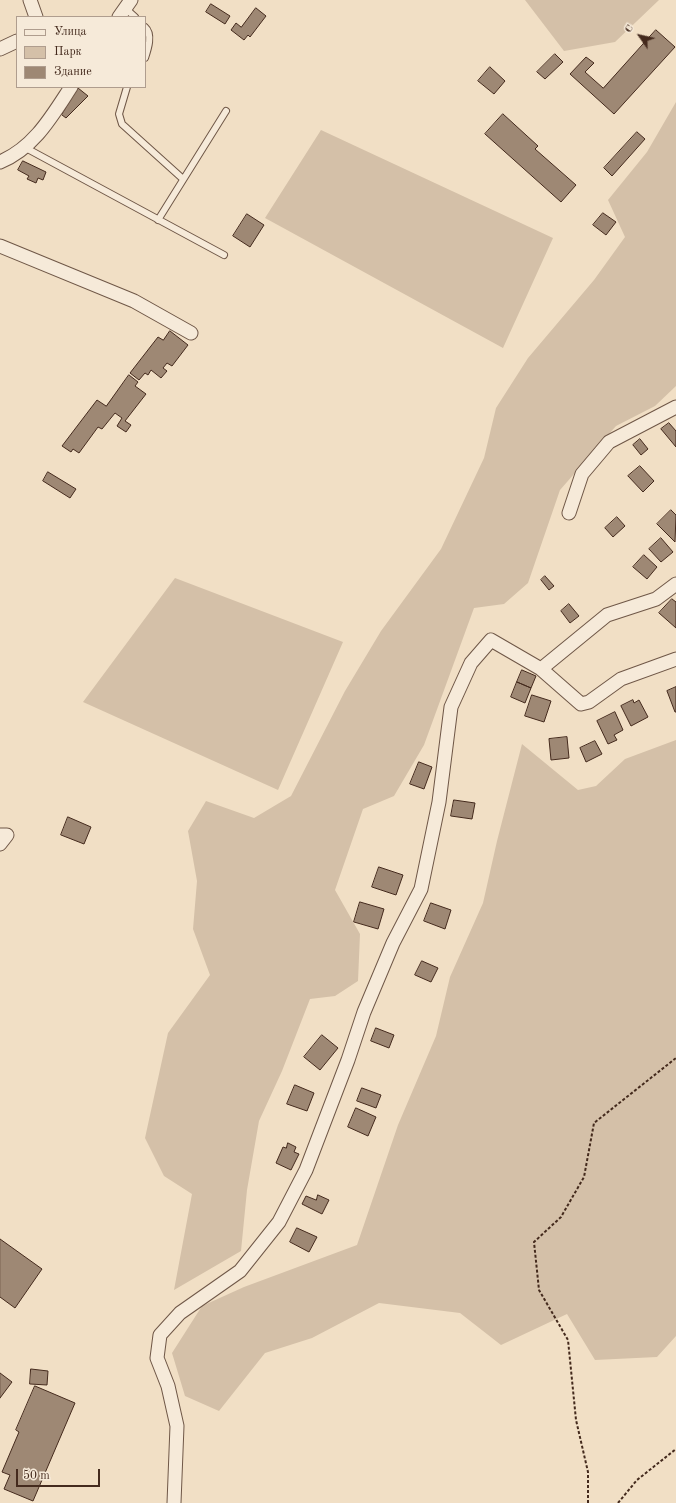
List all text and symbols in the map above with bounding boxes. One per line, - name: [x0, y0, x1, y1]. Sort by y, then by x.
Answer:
- legend: [16, 16, 146, 88]
- north arrow: [620, 16, 660, 56]
- text: С: [623, 23, 636, 35]
- text: Улица: [54, 26, 87, 38]
- text: Парк: [54, 46, 82, 58]
- text: Здание: [54, 66, 92, 78]
- scale bar: [18, 1461, 102, 1487]
- text: 50 m: [23, 1470, 50, 1482]

